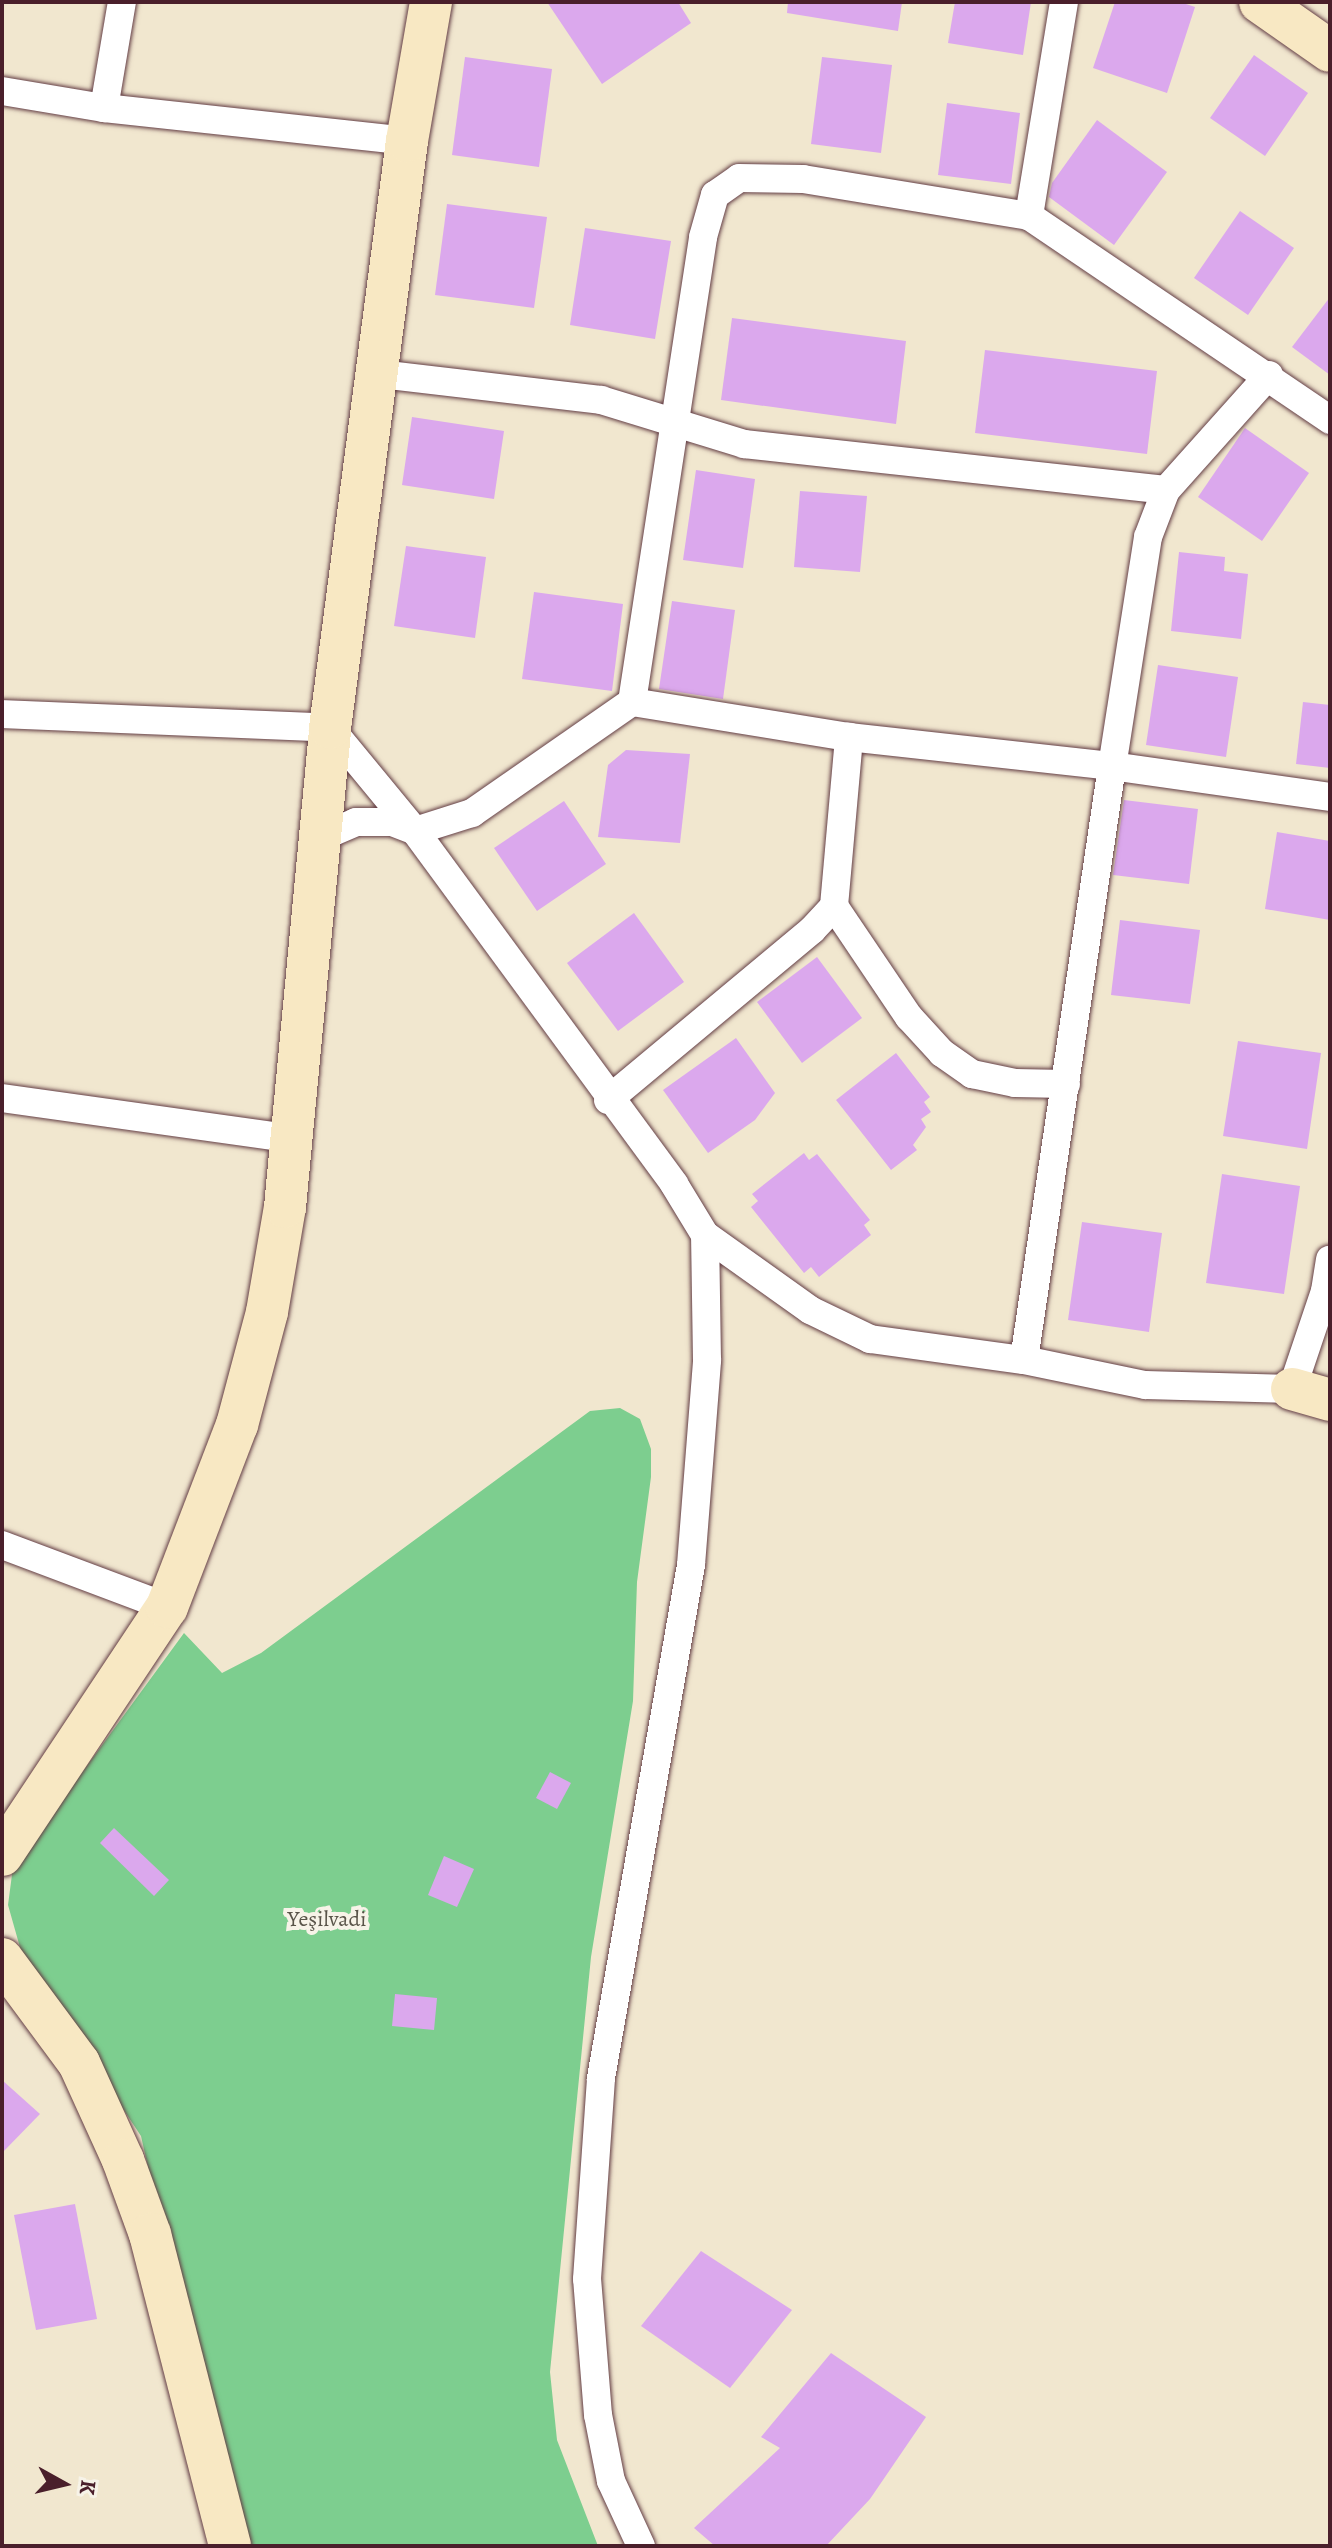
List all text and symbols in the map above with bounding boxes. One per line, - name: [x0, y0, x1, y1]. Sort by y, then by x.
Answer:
- park label: Yeşilvadi: [288, 1907, 366, 1933]
- north arrow: [24, 2444, 104, 2524]
- text: K: [72, 2478, 104, 2497]

